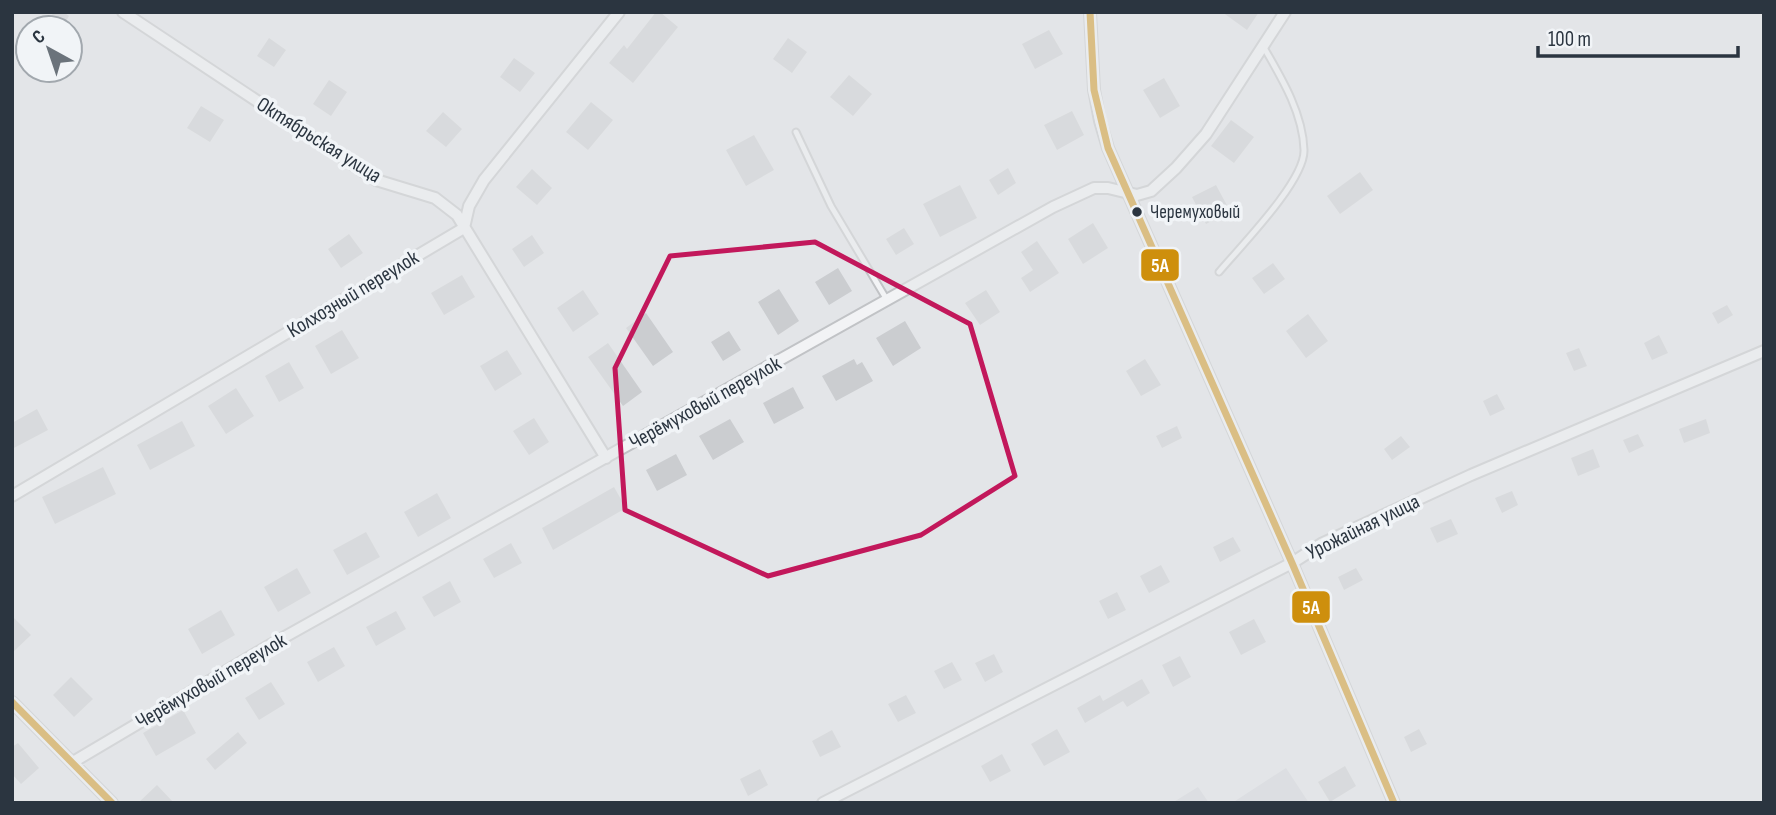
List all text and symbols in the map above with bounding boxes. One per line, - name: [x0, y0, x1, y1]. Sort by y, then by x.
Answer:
- north arrow: [14, 14, 84, 84]
- scale bar: [1538, 14, 1738, 58]
- text: С: [28, 25, 50, 49]
- text: 100 m: [1548, 27, 1591, 52]
- street label: Октябрьская улица: [252, 92, 386, 188]
- place label: Черемуховый: [1150, 201, 1240, 224]
- marker: Черемуховый: [1130, 205, 1144, 219]
- street label: Колхозный переулок: [283, 245, 423, 343]
- line badge: 5А: [1140, 248, 1180, 282]
- text: 5А: [1151, 255, 1170, 278]
- street label: Черёмуховый переулок: [625, 351, 785, 455]
- street label: Урожайная улица: [1302, 489, 1424, 565]
- line badge: 5А: [1291, 590, 1331, 624]
- text: 5А: [1302, 597, 1321, 620]
- street label: Черёмуховый переулок: [131, 628, 291, 734]

